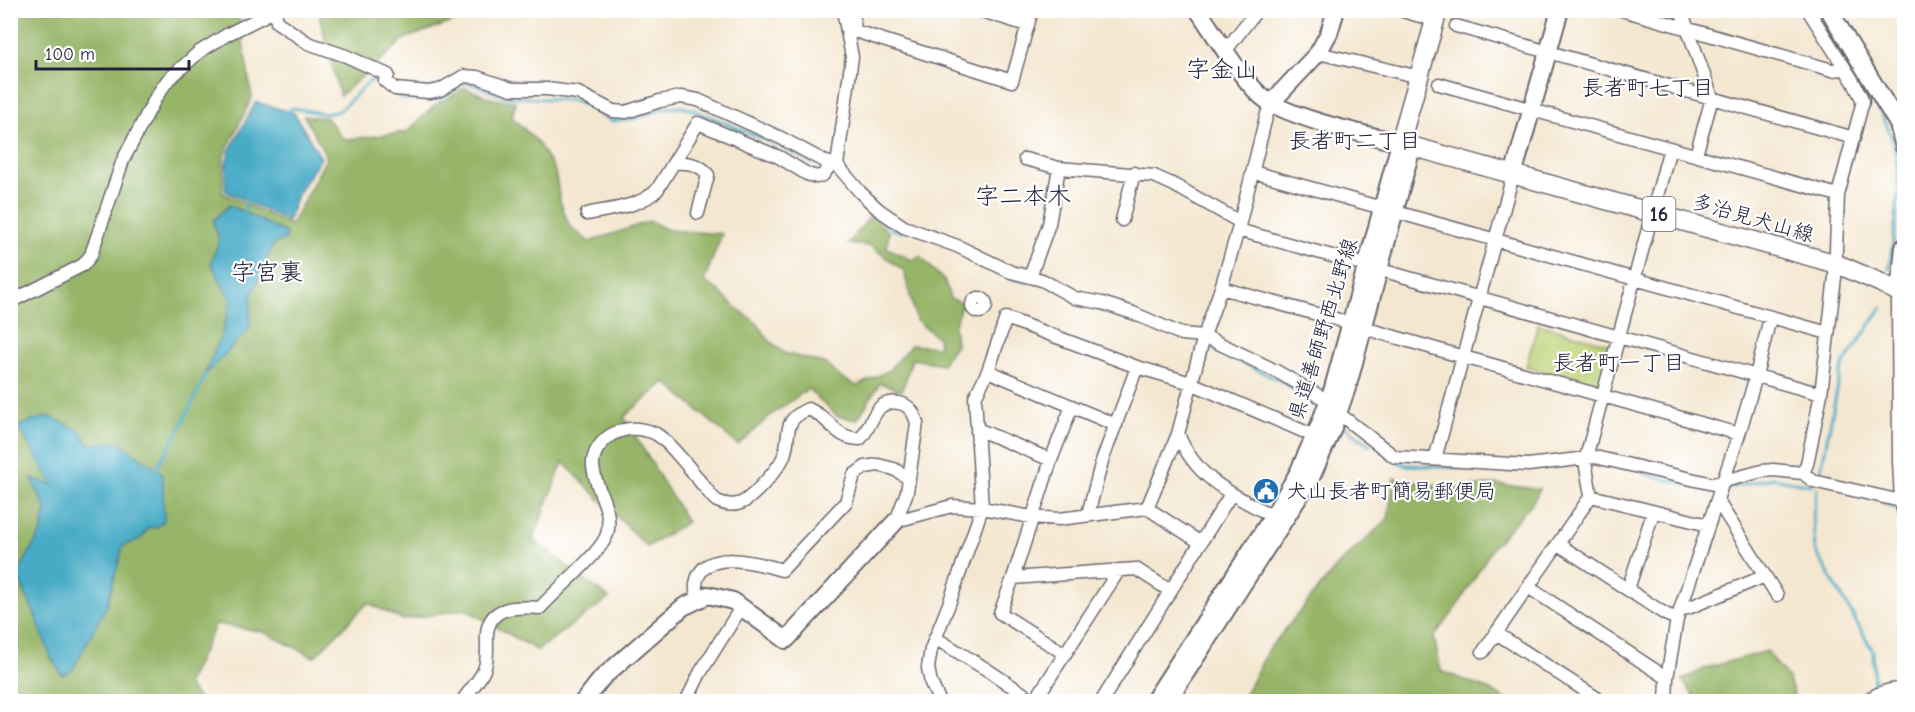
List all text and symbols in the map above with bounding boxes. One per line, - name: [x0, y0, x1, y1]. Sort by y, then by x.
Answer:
- scale bar: [36, 33, 189, 71]
- text: 100 m: [45, 44, 95, 65]
- district label: 字金山: [1186, 55, 1258, 83]
- district label: 長者町七丁目: [1582, 75, 1714, 101]
- district label: 長者町二丁目: [1289, 128, 1421, 154]
- district label: 字二本木: [975, 182, 1071, 210]
- street label: 多治見犬山線: [1689, 189, 1817, 247]
- road number: 16: [1642, 197, 1676, 231]
- street label: 県道善師野西北野線: [1284, 235, 1362, 423]
- district label: 字宮裏: [231, 258, 303, 286]
- district label: 長者町一丁目: [1553, 350, 1685, 376]
- public building icon: 犬山長者町簡易郵便局: [1251, 476, 1281, 506]
- place label: 犬山長者町簡易郵便局: [1286, 479, 1496, 503]

